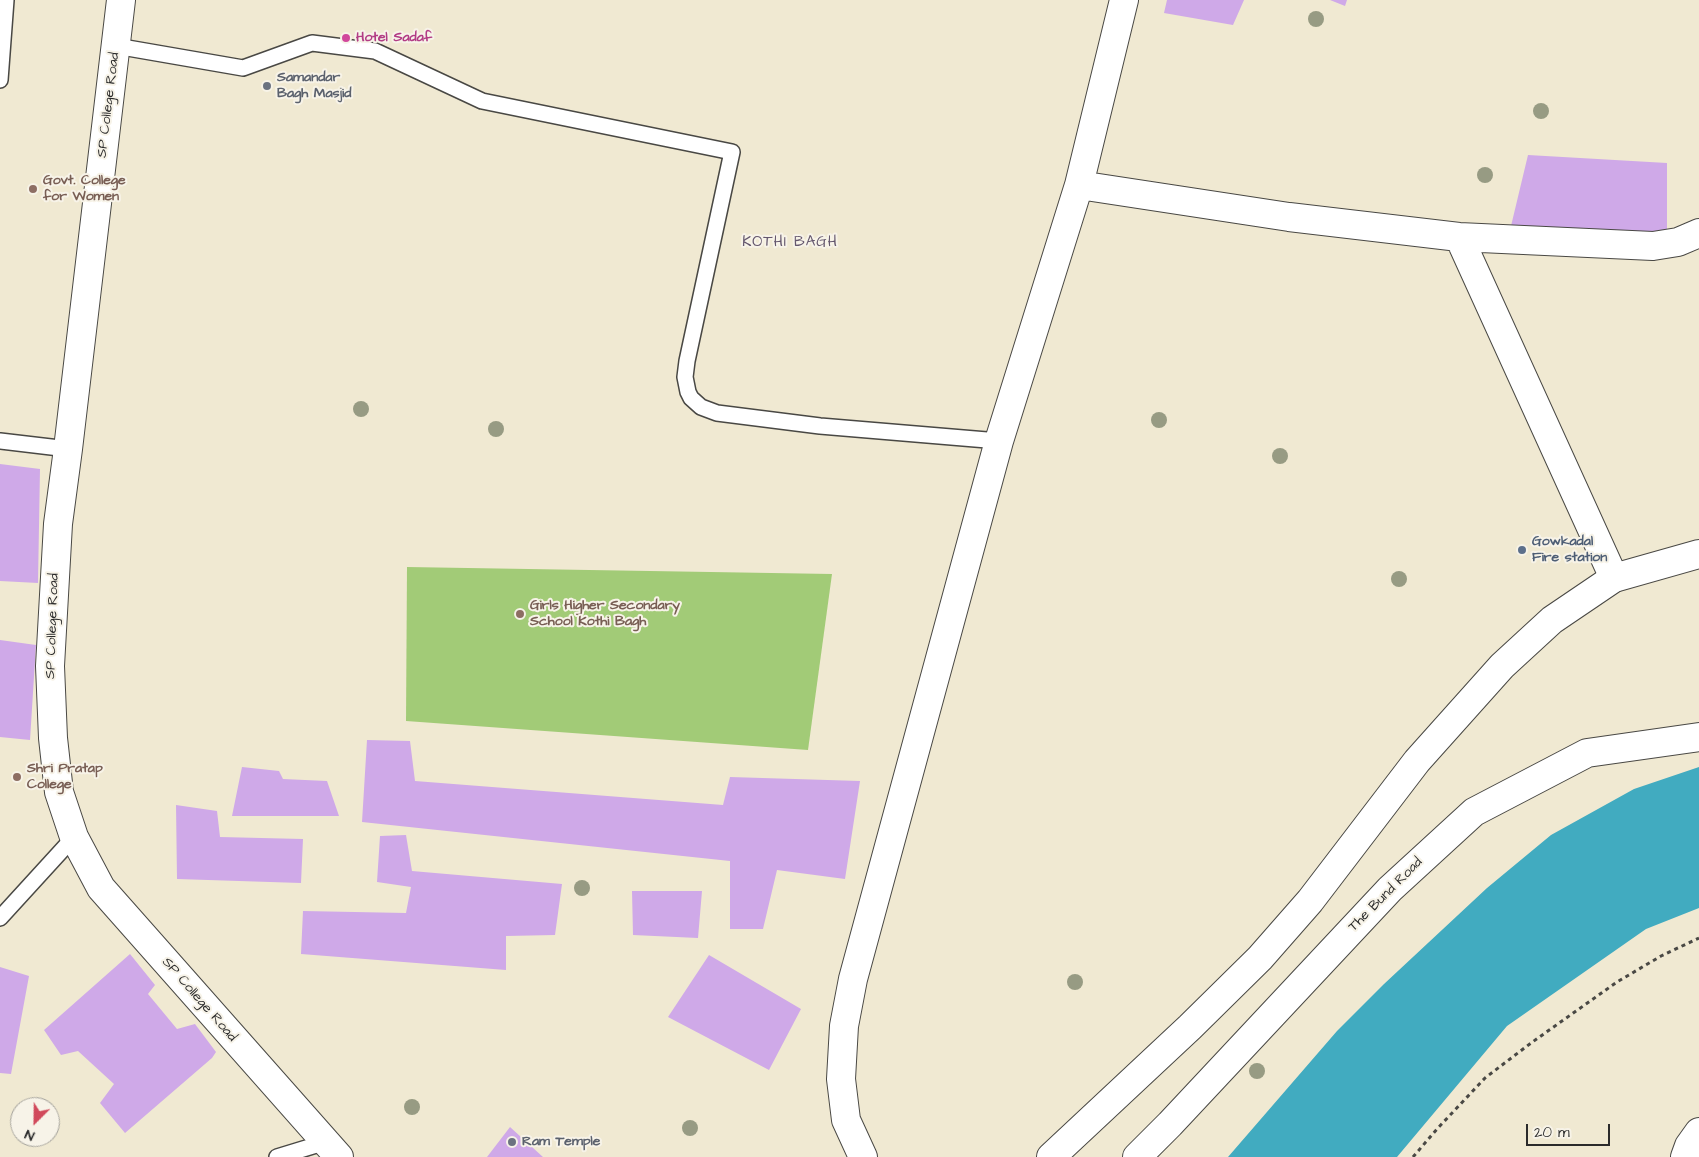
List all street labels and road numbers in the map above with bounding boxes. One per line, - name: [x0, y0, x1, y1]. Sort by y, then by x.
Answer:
- street label: SP College Road: [94, 51, 124, 159]
- street label: SP College Road: [43, 573, 63, 679]
- street label: The Bund Road: [1345, 854, 1427, 936]
- street label: SP College Road: [158, 955, 240, 1045]

